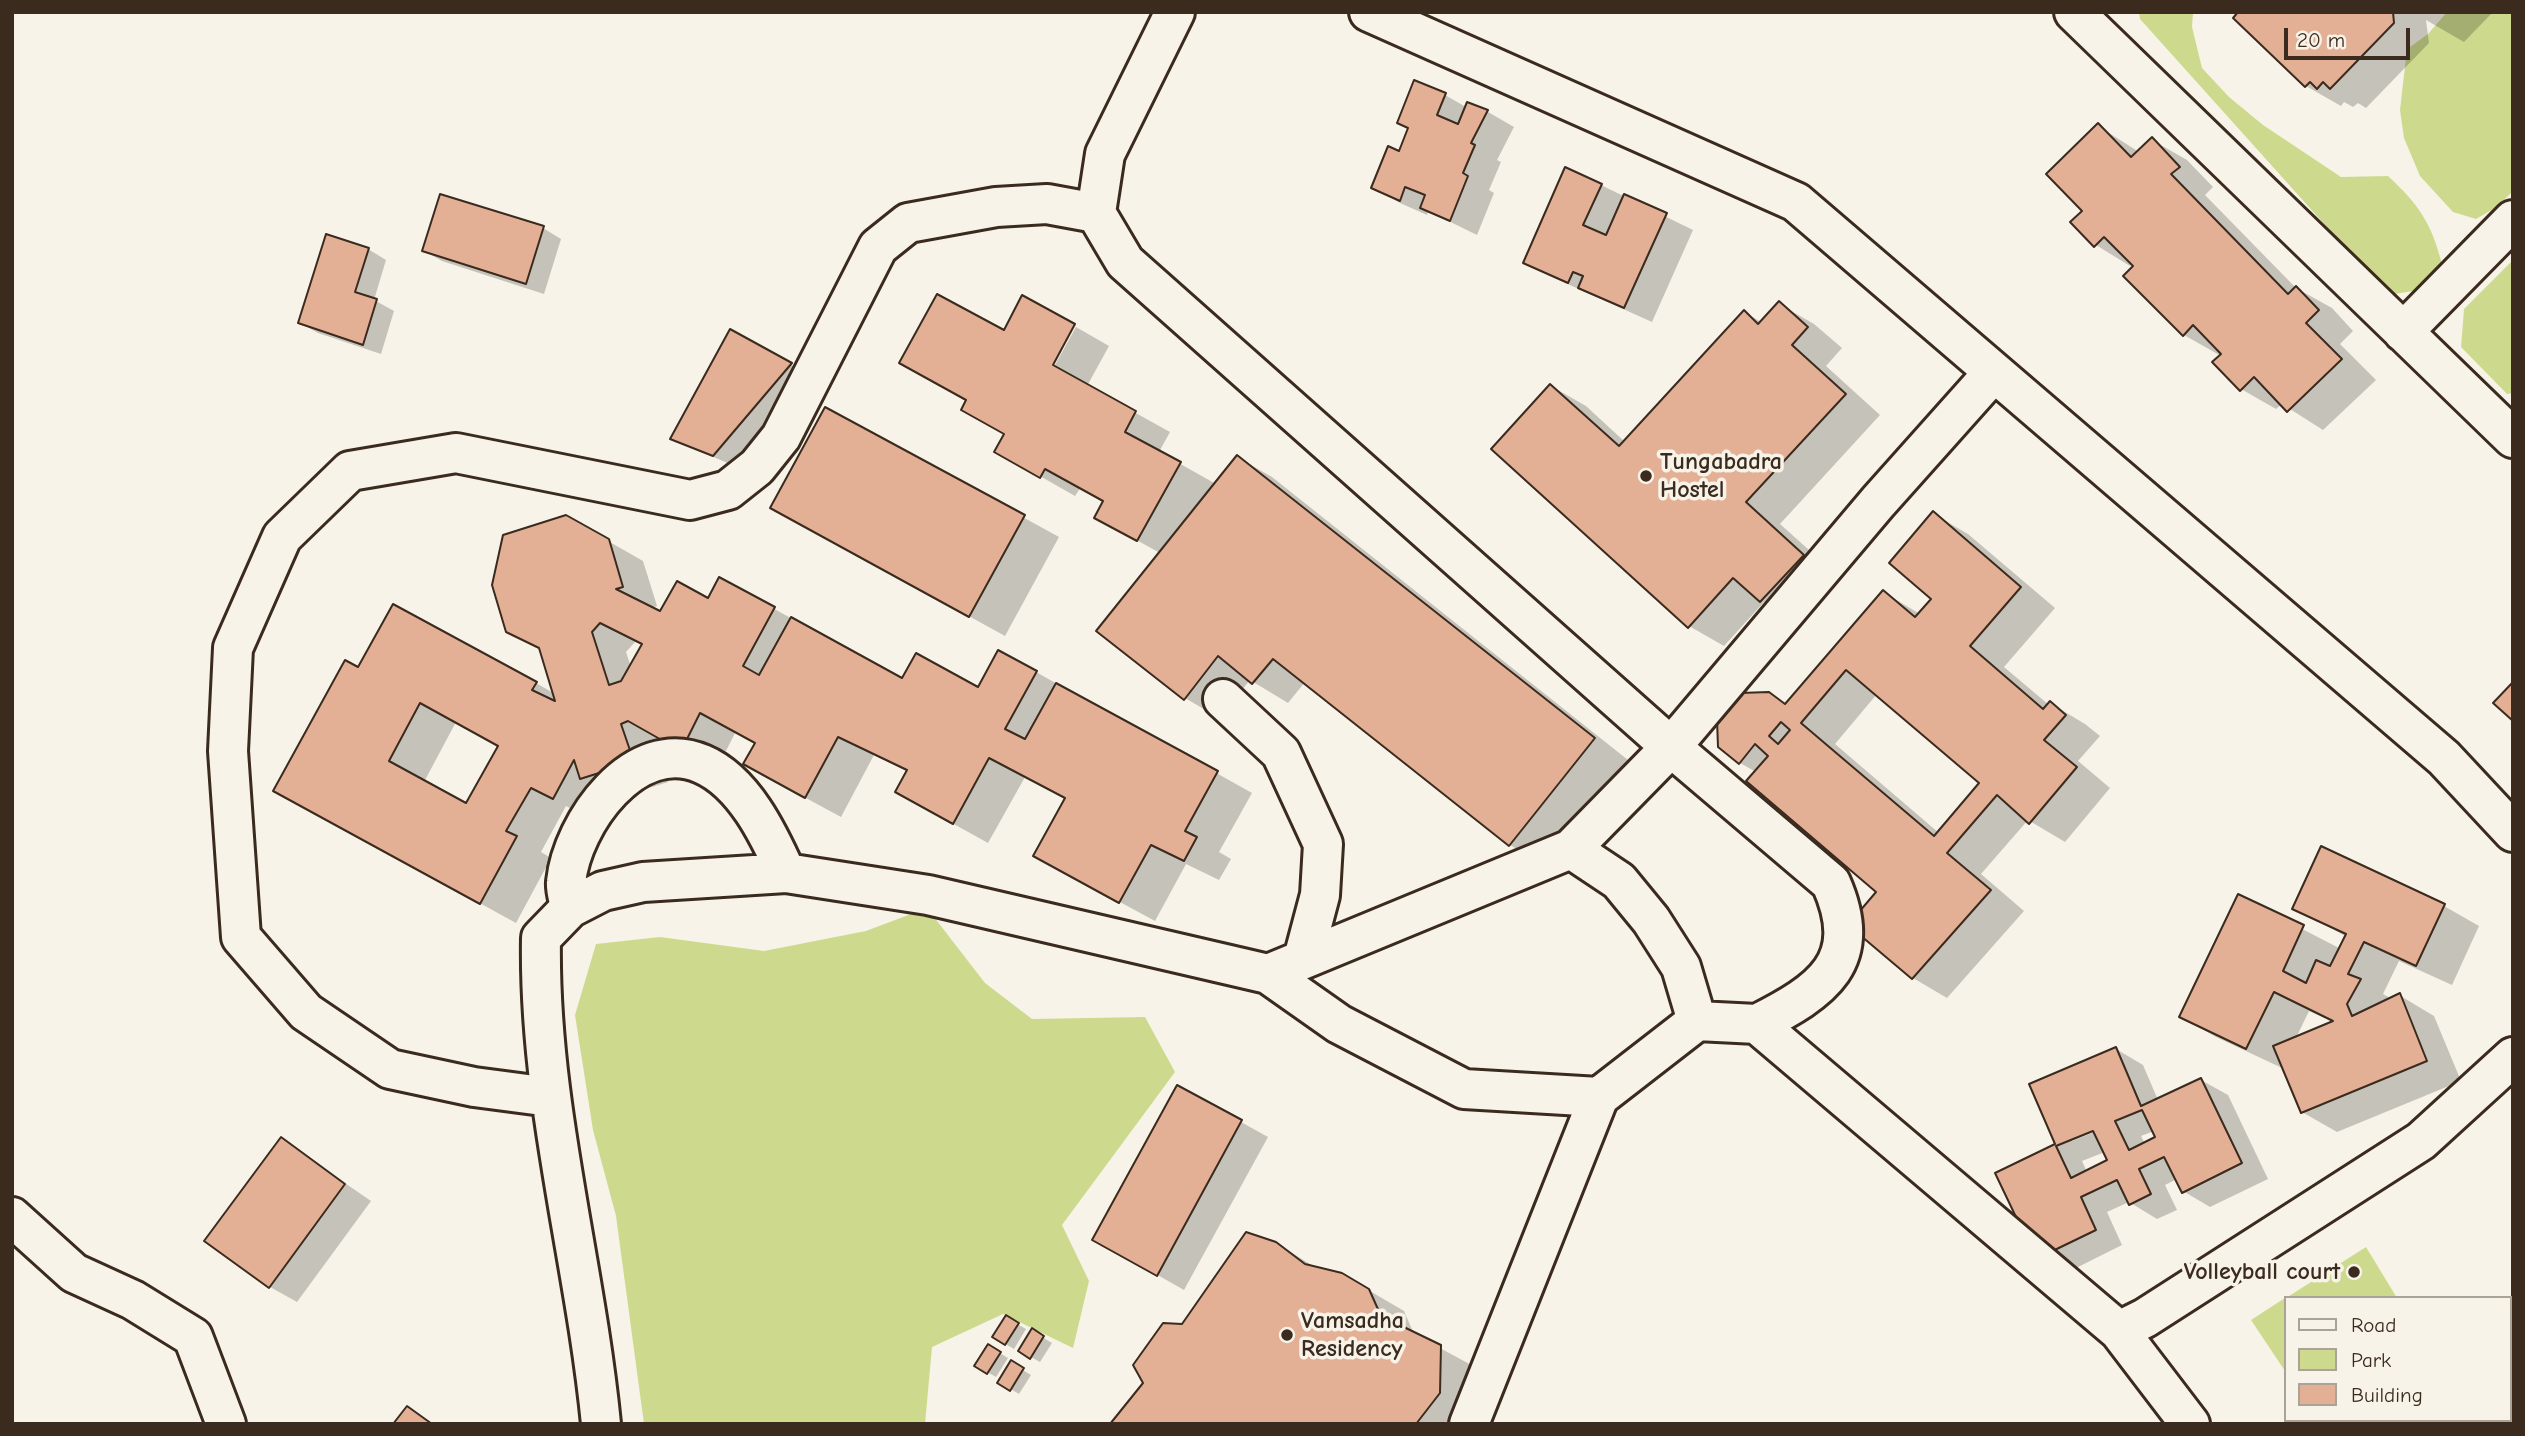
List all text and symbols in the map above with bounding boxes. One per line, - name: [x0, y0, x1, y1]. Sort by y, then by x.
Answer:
- scale bar: [2287, 14, 2413, 58]
- text: 20 m: [2297, 28, 2345, 52]
- place label: Tungabadra Hostel: [1660, 448, 1782, 504]
- marker: Tungabadra Hostel: [1638, 468, 1654, 484]
- place label: Volleyball court: [2184, 1258, 2340, 1286]
- marker: Volleyball court: [2346, 1264, 2362, 1280]
- legend: [2284, 1296, 2511, 1422]
- place label: Vamsadha Residency: [1301, 1307, 1404, 1363]
- text: Road: [2351, 1313, 2396, 1337]
- marker: Vamsadha Residency: [1279, 1327, 1295, 1343]
- text: Park: [2351, 1348, 2391, 1372]
- text: Building: [2351, 1383, 2423, 1407]

